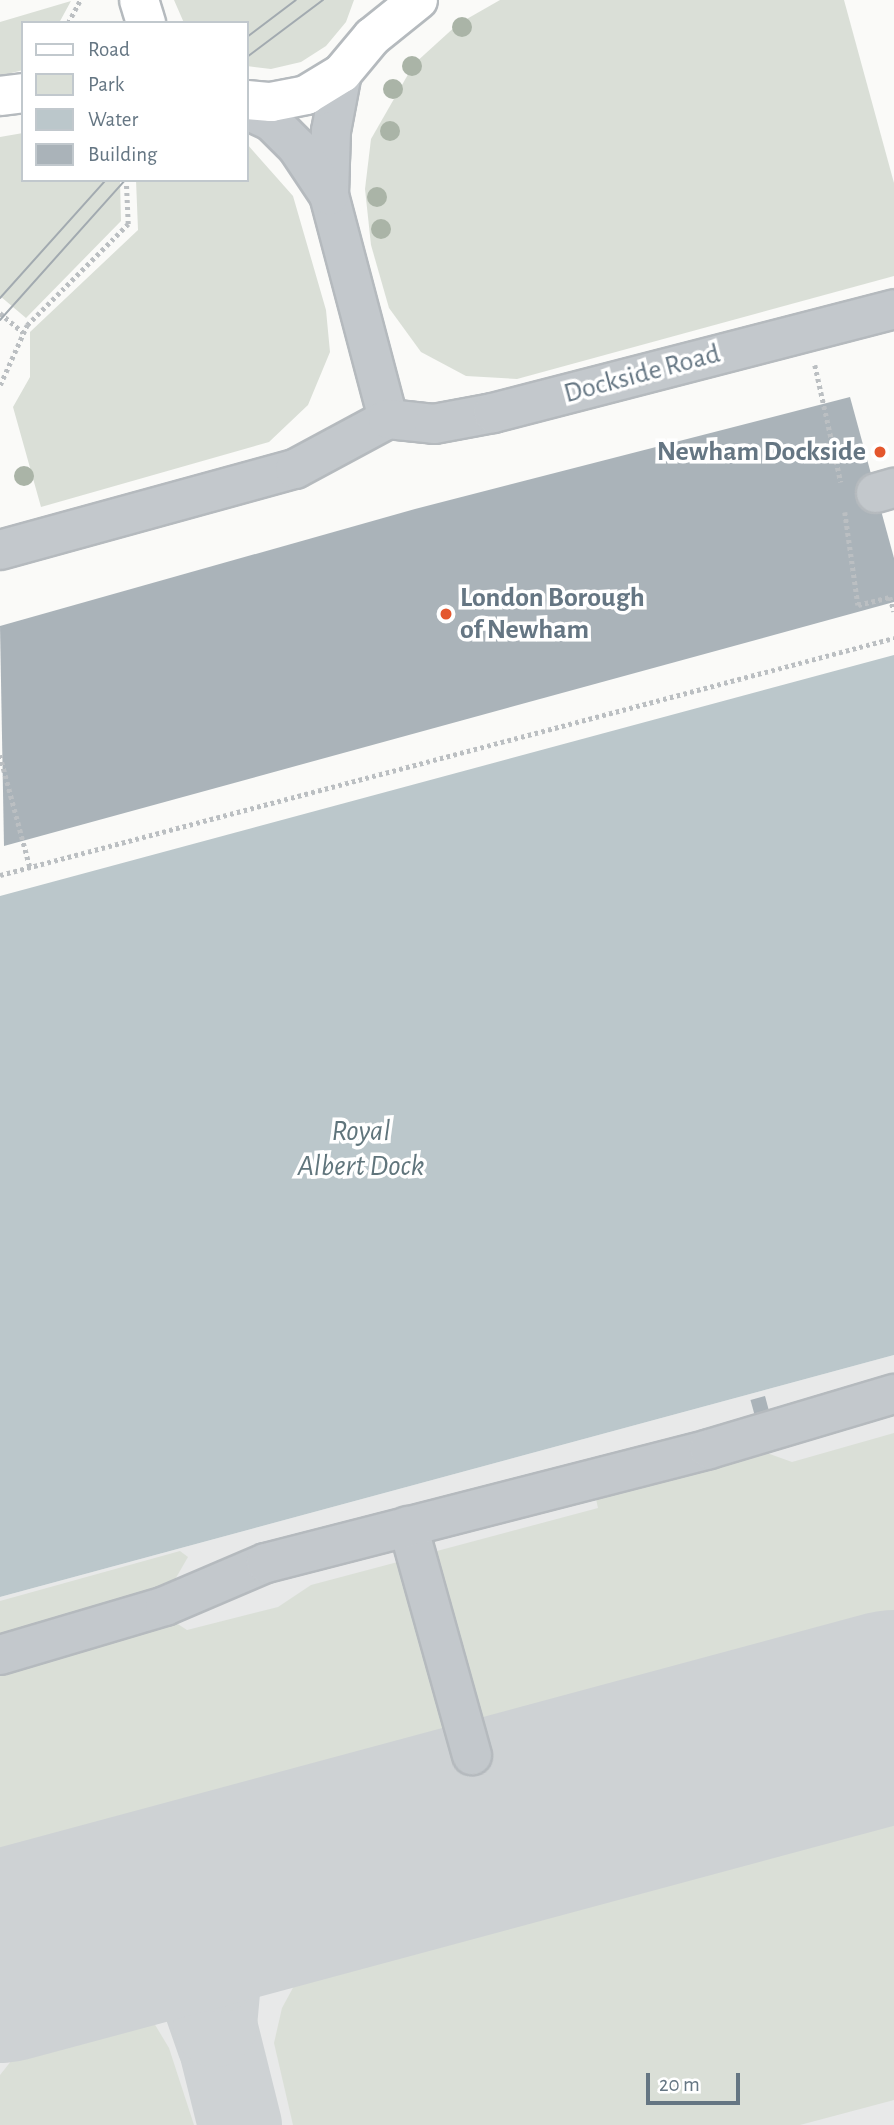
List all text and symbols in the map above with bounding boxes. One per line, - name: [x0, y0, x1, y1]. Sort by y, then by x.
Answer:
- legend: [21, 21, 248, 182]
- text: Road: [88, 39, 130, 60]
- text: Park: [88, 74, 124, 95]
- text: Water: [88, 109, 138, 130]
- text: Building: [88, 144, 157, 165]
- street label: Dockside Road: [560, 337, 724, 411]
- place label: Newham Dockside: [657, 435, 866, 469]
- marker: Newham Dockside: [872, 444, 888, 460]
- place label: London Borough of Newham: [460, 581, 645, 647]
- marker: London Borough of Newham: [438, 606, 454, 622]
- water label: Royal Albert Dock: [298, 1113, 424, 1184]
- scale bar: [649, 2058, 744, 2102]
- text: 20 m: [659, 2074, 700, 2095]

